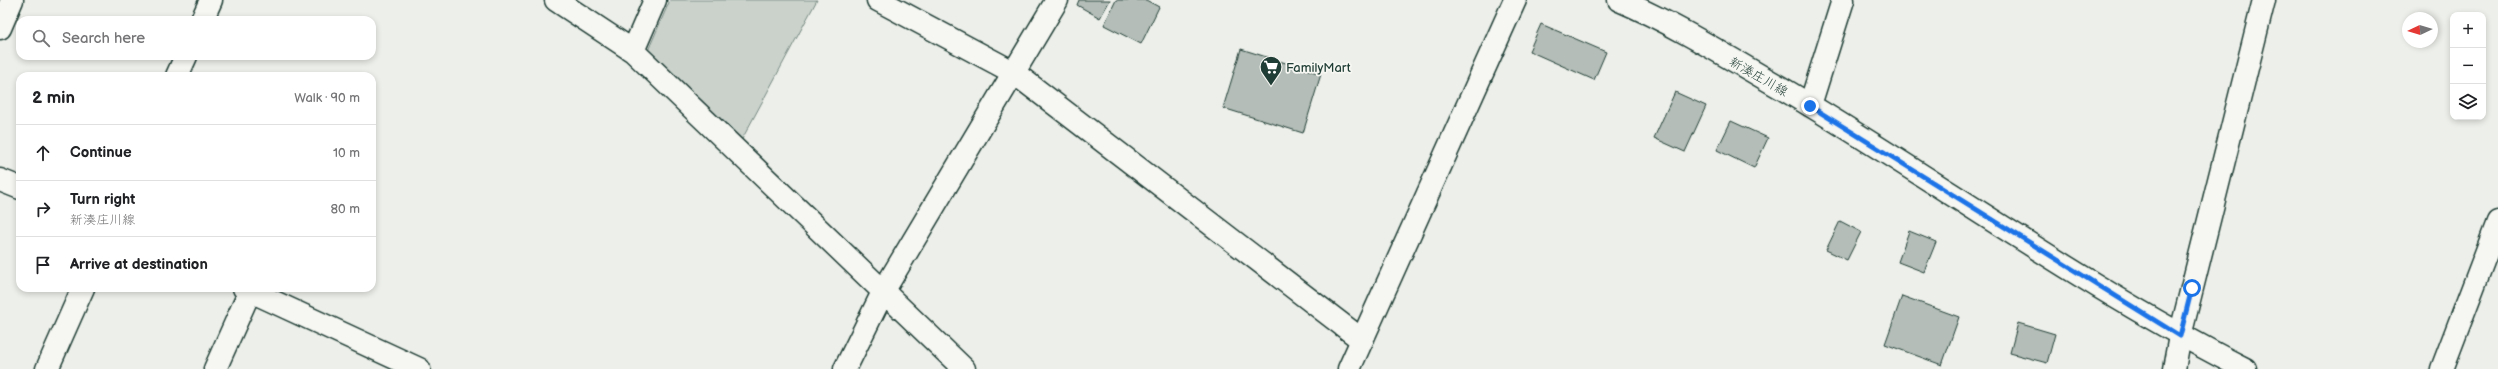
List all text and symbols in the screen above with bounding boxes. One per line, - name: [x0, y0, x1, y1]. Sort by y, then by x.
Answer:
- north arrow: [2402, 12, 2438, 48]
- map controls: [2450, 12, 2486, 120]
- button: +: [2450, 12, 2486, 48]
- search box: [16, 16, 376, 60]
- icon: search: [30, 27, 52, 49]
- text: Search here: [62, 29, 145, 48]
- button: −: [2450, 48, 2486, 84]
- supermarket icon: FamilyMart: [1258, 54, 1284, 87]
- street label: 新湊庄川線: [1726, 54, 1792, 101]
- place label: FamilyMart: [1286, 60, 1351, 76]
- button: layers: [2450, 84, 2486, 120]
- text: 2 min: [32, 88, 75, 108]
- text: Walk · 90 m: [294, 90, 360, 106]
- route end: [1801, 97, 1819, 115]
- icon: ahead: [32, 142, 54, 164]
- text: Continue: [70, 143, 132, 162]
- text: 10 m: [333, 145, 360, 161]
- text: Turn right: [70, 190, 135, 209]
- icon: right: [32, 198, 54, 220]
- text: 80 m: [331, 201, 360, 217]
- text: 新湊庄川線: [70, 212, 135, 228]
- icon: arrive: [32, 254, 54, 276]
- text: Arrive at destination: [70, 255, 208, 274]
- route start: [2183, 279, 2201, 297]

